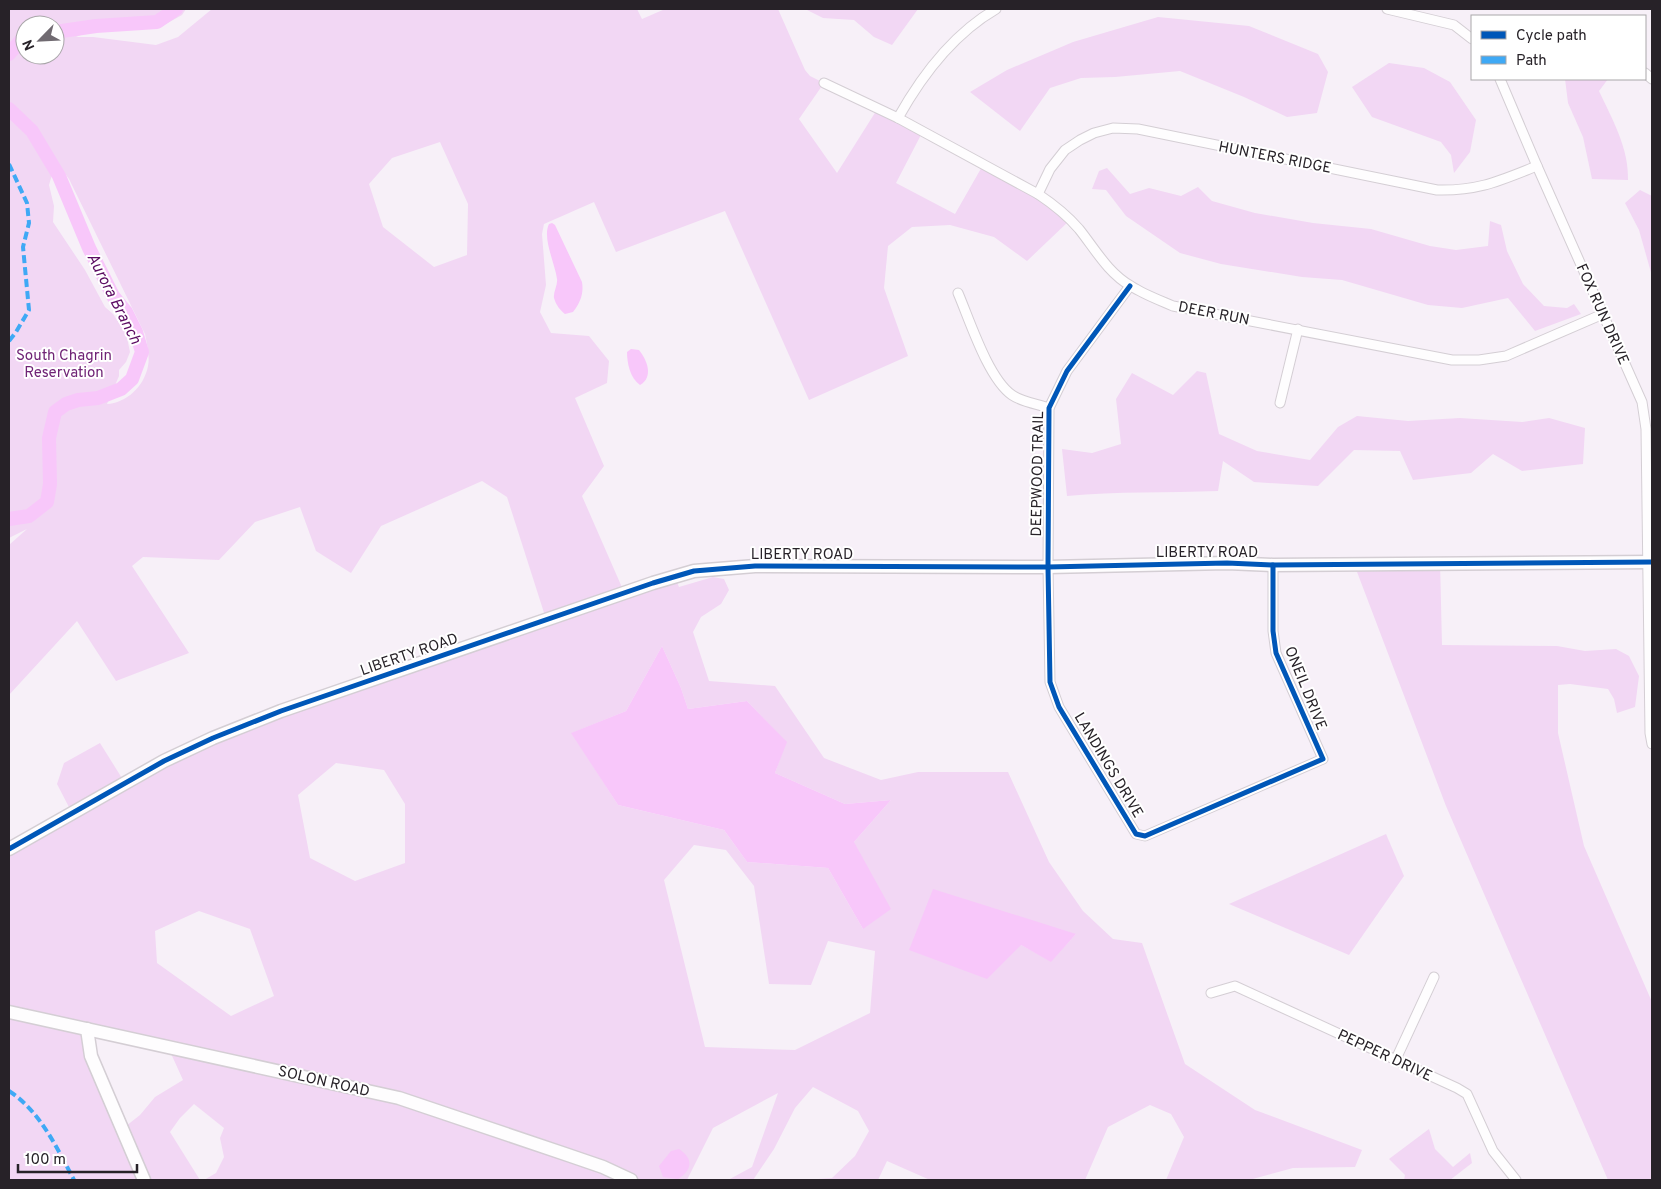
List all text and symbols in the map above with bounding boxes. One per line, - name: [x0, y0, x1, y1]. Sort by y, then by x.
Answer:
- north arrow: [15, 15, 65, 65]
- legend: [1471, 15, 1646, 80]
- text: Cycle path: [1516, 27, 1587, 46]
- text: N: [20, 37, 39, 53]
- text: Path: [1516, 52, 1547, 71]
- street label: HUNTERS RIDGE: [1217, 138, 1333, 179]
- water label: Aurora Branch: [82, 250, 145, 348]
- street label: FOX RUN DRIVE: [1571, 261, 1632, 368]
- street label: DEER RUN: [1176, 298, 1251, 331]
- park label: South Chagrin Reservation: [16, 347, 112, 383]
- street label: DEEPWOOD TRAIL: [1028, 411, 1049, 537]
- street label: LIBERTY ROAD: [1156, 544, 1258, 563]
- street label: LIBERTY ROAD: [751, 546, 853, 565]
- street label: LIBERTY ROAD: [358, 630, 461, 681]
- street label: ONEIL DRIVE: [1279, 644, 1330, 733]
- street label: LANDINGS DRIVE: [1069, 710, 1147, 822]
- street label: PEPPER DRIVE: [1334, 1026, 1435, 1087]
- street label: SOLON ROAD: [276, 1063, 371, 1102]
- scale bar: [18, 1142, 136, 1174]
- text: 100 m: [25, 1151, 66, 1170]

